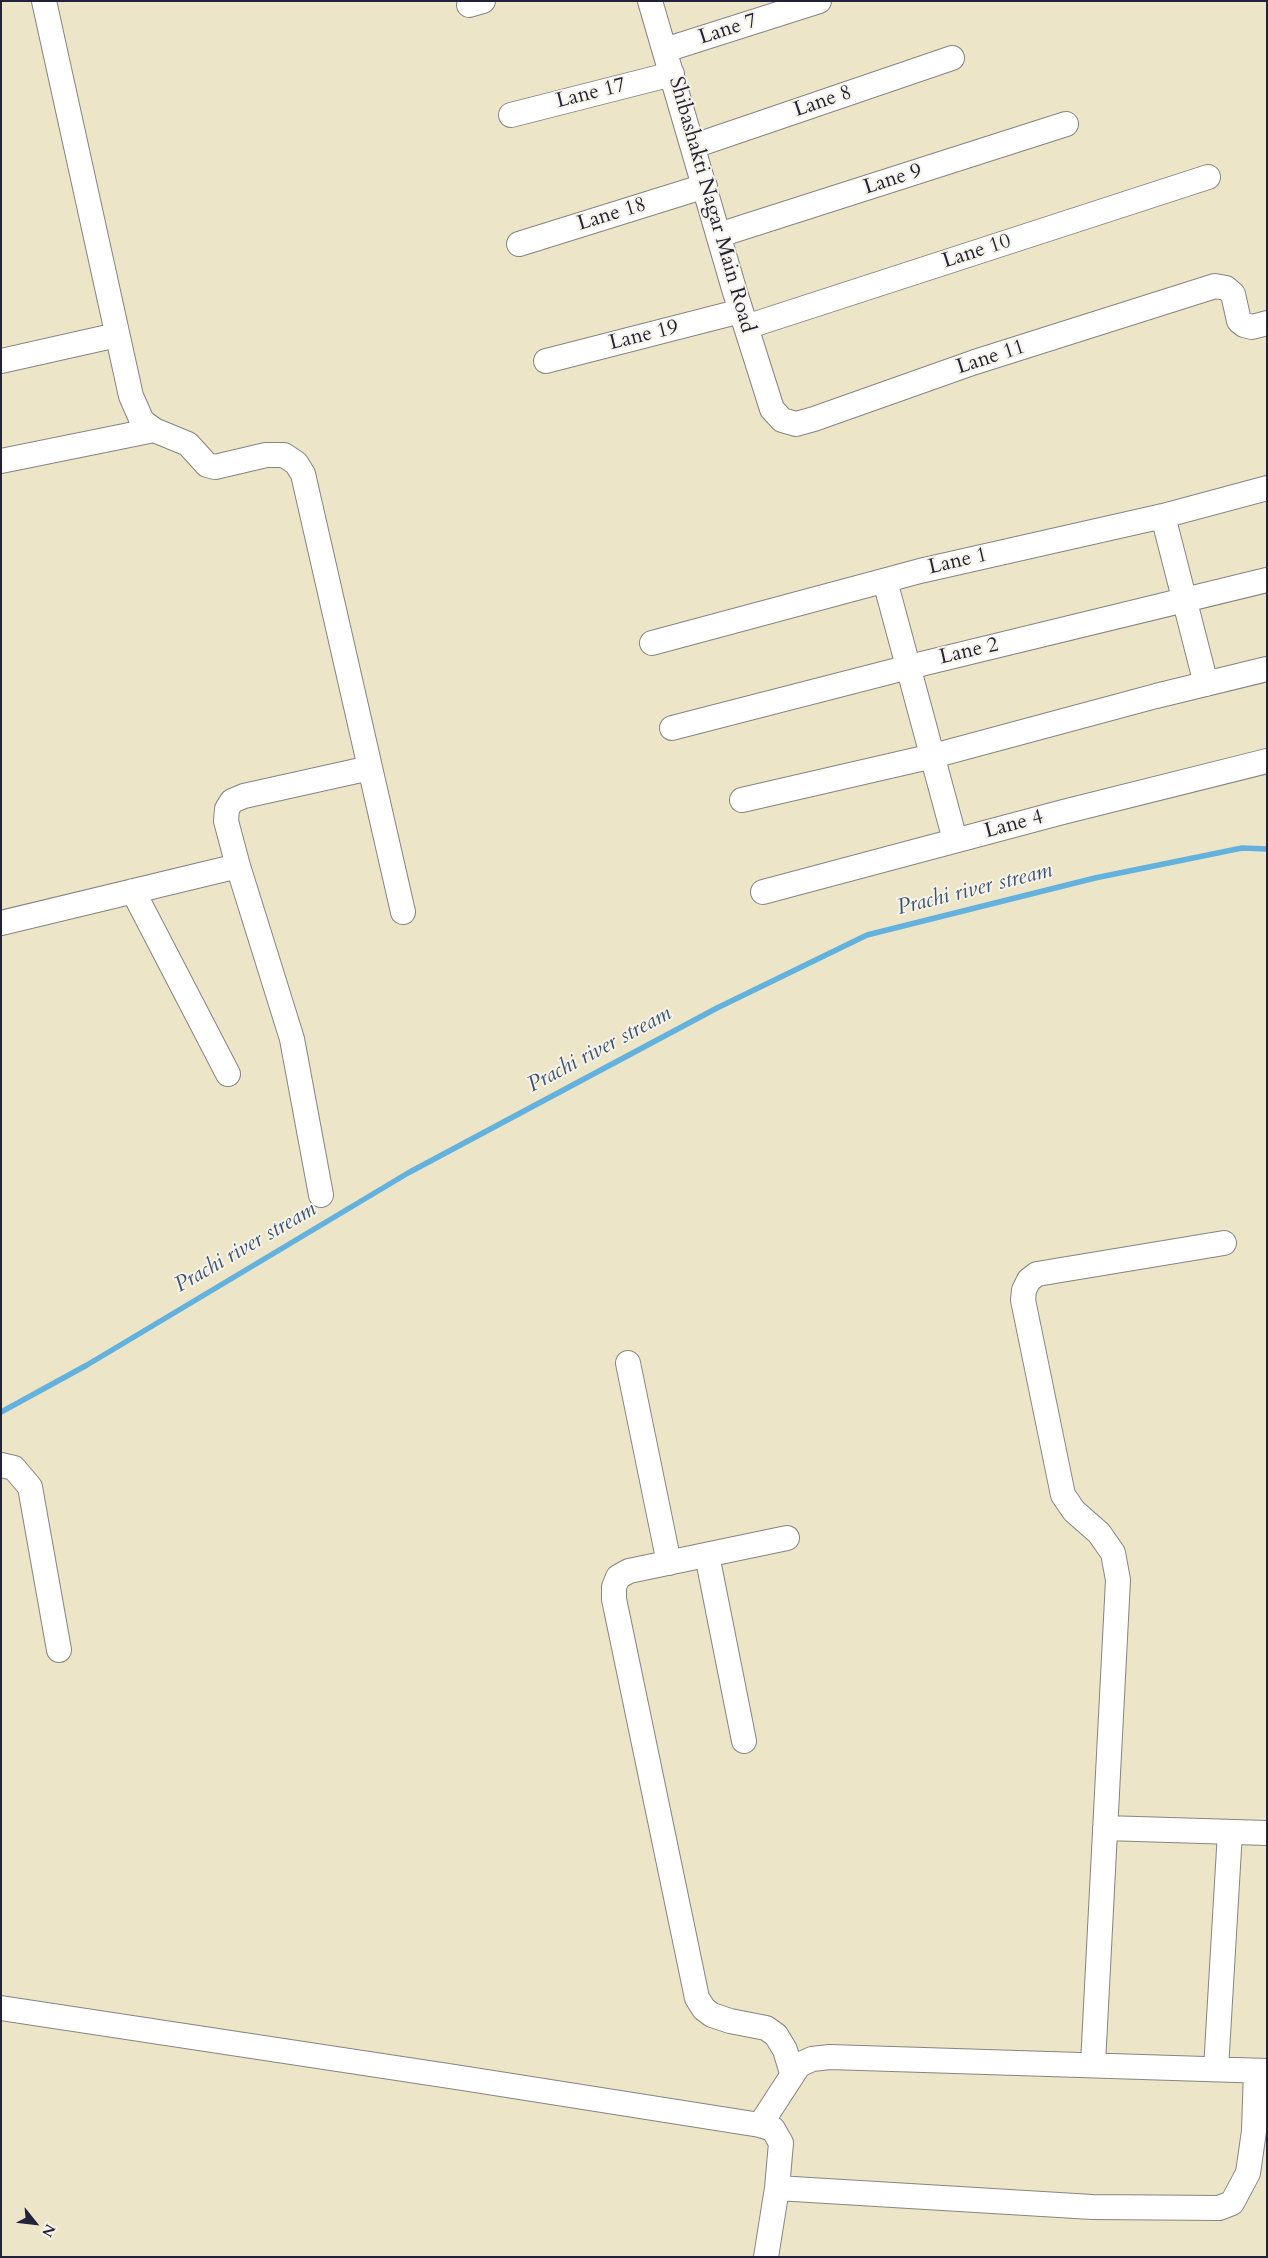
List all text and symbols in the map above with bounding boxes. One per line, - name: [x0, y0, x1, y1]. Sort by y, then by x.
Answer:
- street label: Lane 7: [696, 9, 760, 51]
- street label: Lane 17: [554, 73, 628, 115]
- street label: Shibashakti Nagar Main Road: [662, 74, 760, 336]
- street label: Lane 8: [791, 80, 855, 124]
- street label: Lane 9: [861, 159, 925, 201]
- street label: Lane 18: [575, 193, 649, 237]
- street label: Lane 10: [940, 229, 1014, 275]
- street label: Lane 19: [607, 315, 681, 357]
- street label: Lane 11: [954, 335, 1028, 381]
- street label: Lane 1: [926, 543, 990, 581]
- street label: Lane 2: [937, 633, 1001, 671]
- street label: Lane 4: [982, 805, 1046, 845]
- water label: Prachi river stream: [894, 858, 1056, 922]
- water label: Prachi river stream: [523, 1001, 677, 1099]
- water label: Prachi river stream: [170, 1197, 322, 1299]
- north arrow: [10, 2198, 60, 2248]
- text: N: [37, 2221, 60, 2240]

